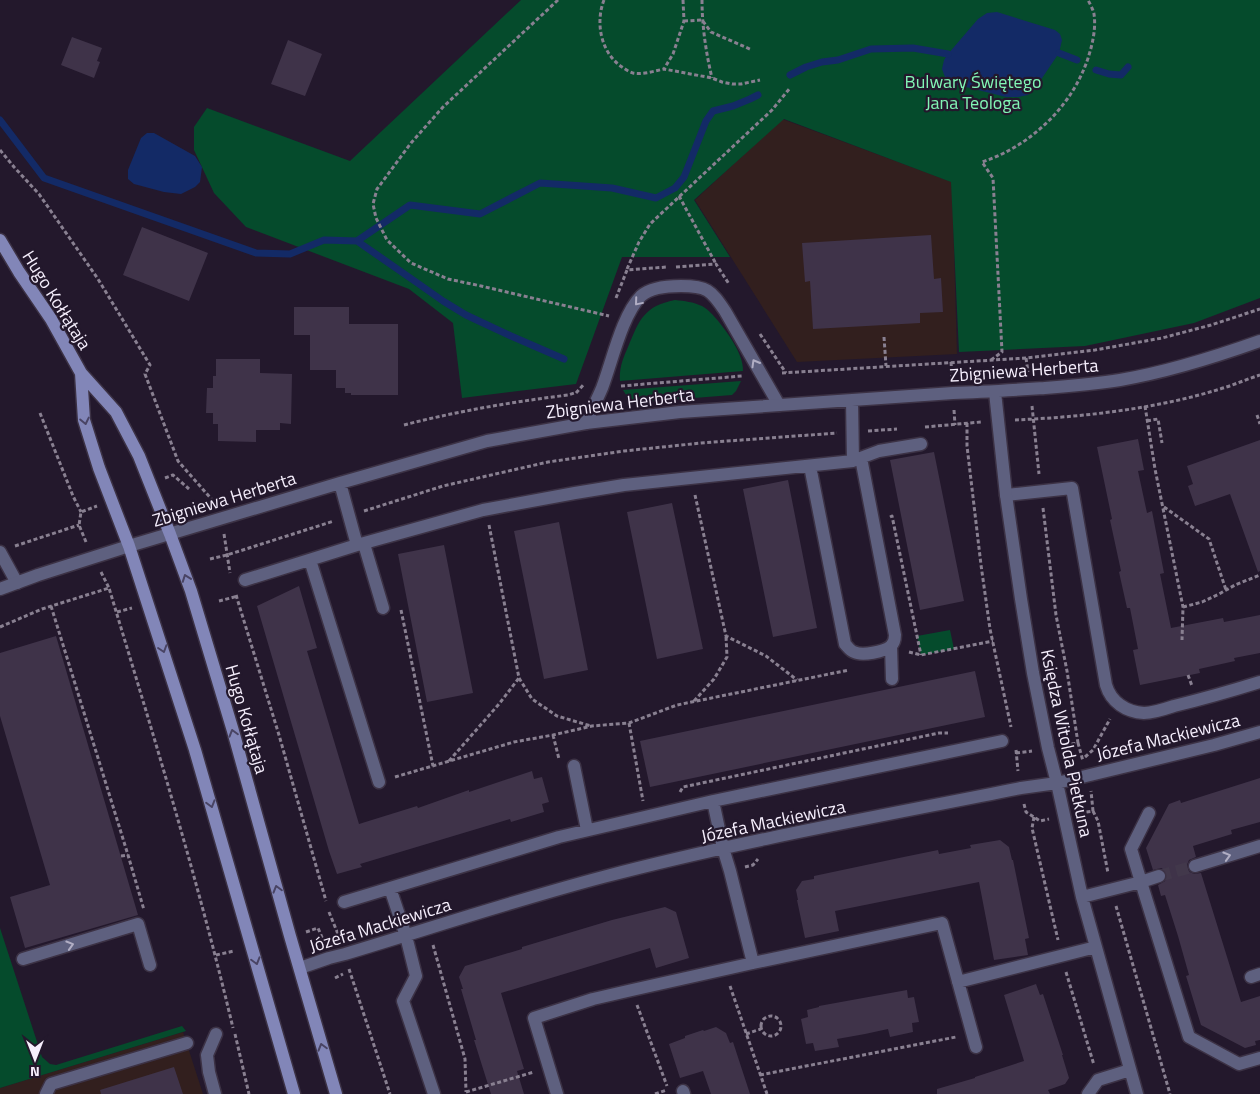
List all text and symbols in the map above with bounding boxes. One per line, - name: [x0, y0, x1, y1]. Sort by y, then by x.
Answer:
- park label: Bulwary Świętego Jana Teologa: [905, 68, 1041, 116]
- street label: Hugo Kołłątaja: [16, 245, 98, 355]
- one-way arrow: [634, 296, 643, 305]
- street label: Zbigniewa Herberta: [949, 351, 1099, 389]
- one-way arrow: [751, 359, 761, 368]
- street label: Zbigniewa Herberta: [544, 381, 696, 425]
- one-way arrow: [79, 417, 90, 426]
- street label: Zbigniewa Herberta: [149, 464, 299, 534]
- one-way arrow: [182, 574, 192, 582]
- one-way arrow: [157, 645, 167, 653]
- street label: Księdza Witolda Pietkuna: [1034, 647, 1100, 839]
- street label: Hugo Kołłątaja: [219, 661, 275, 777]
- street label: Józefa Mackiewicza: [1093, 706, 1243, 768]
- one-way arrow: [229, 729, 239, 738]
- street label: Józefa Mackiewicza: [698, 793, 848, 849]
- one-way arrow: [205, 800, 215, 808]
- one-way arrow: [1223, 851, 1231, 861]
- one-way arrow: [272, 885, 283, 894]
- street label: Józefa Mackiewicza: [306, 891, 454, 959]
- one-way arrow: [65, 940, 73, 950]
- one-way arrow: [250, 956, 261, 965]
- north arrow: [10, 1034, 60, 1084]
- one-way arrow: [318, 1044, 328, 1052]
- text: N: [30, 1062, 40, 1083]

